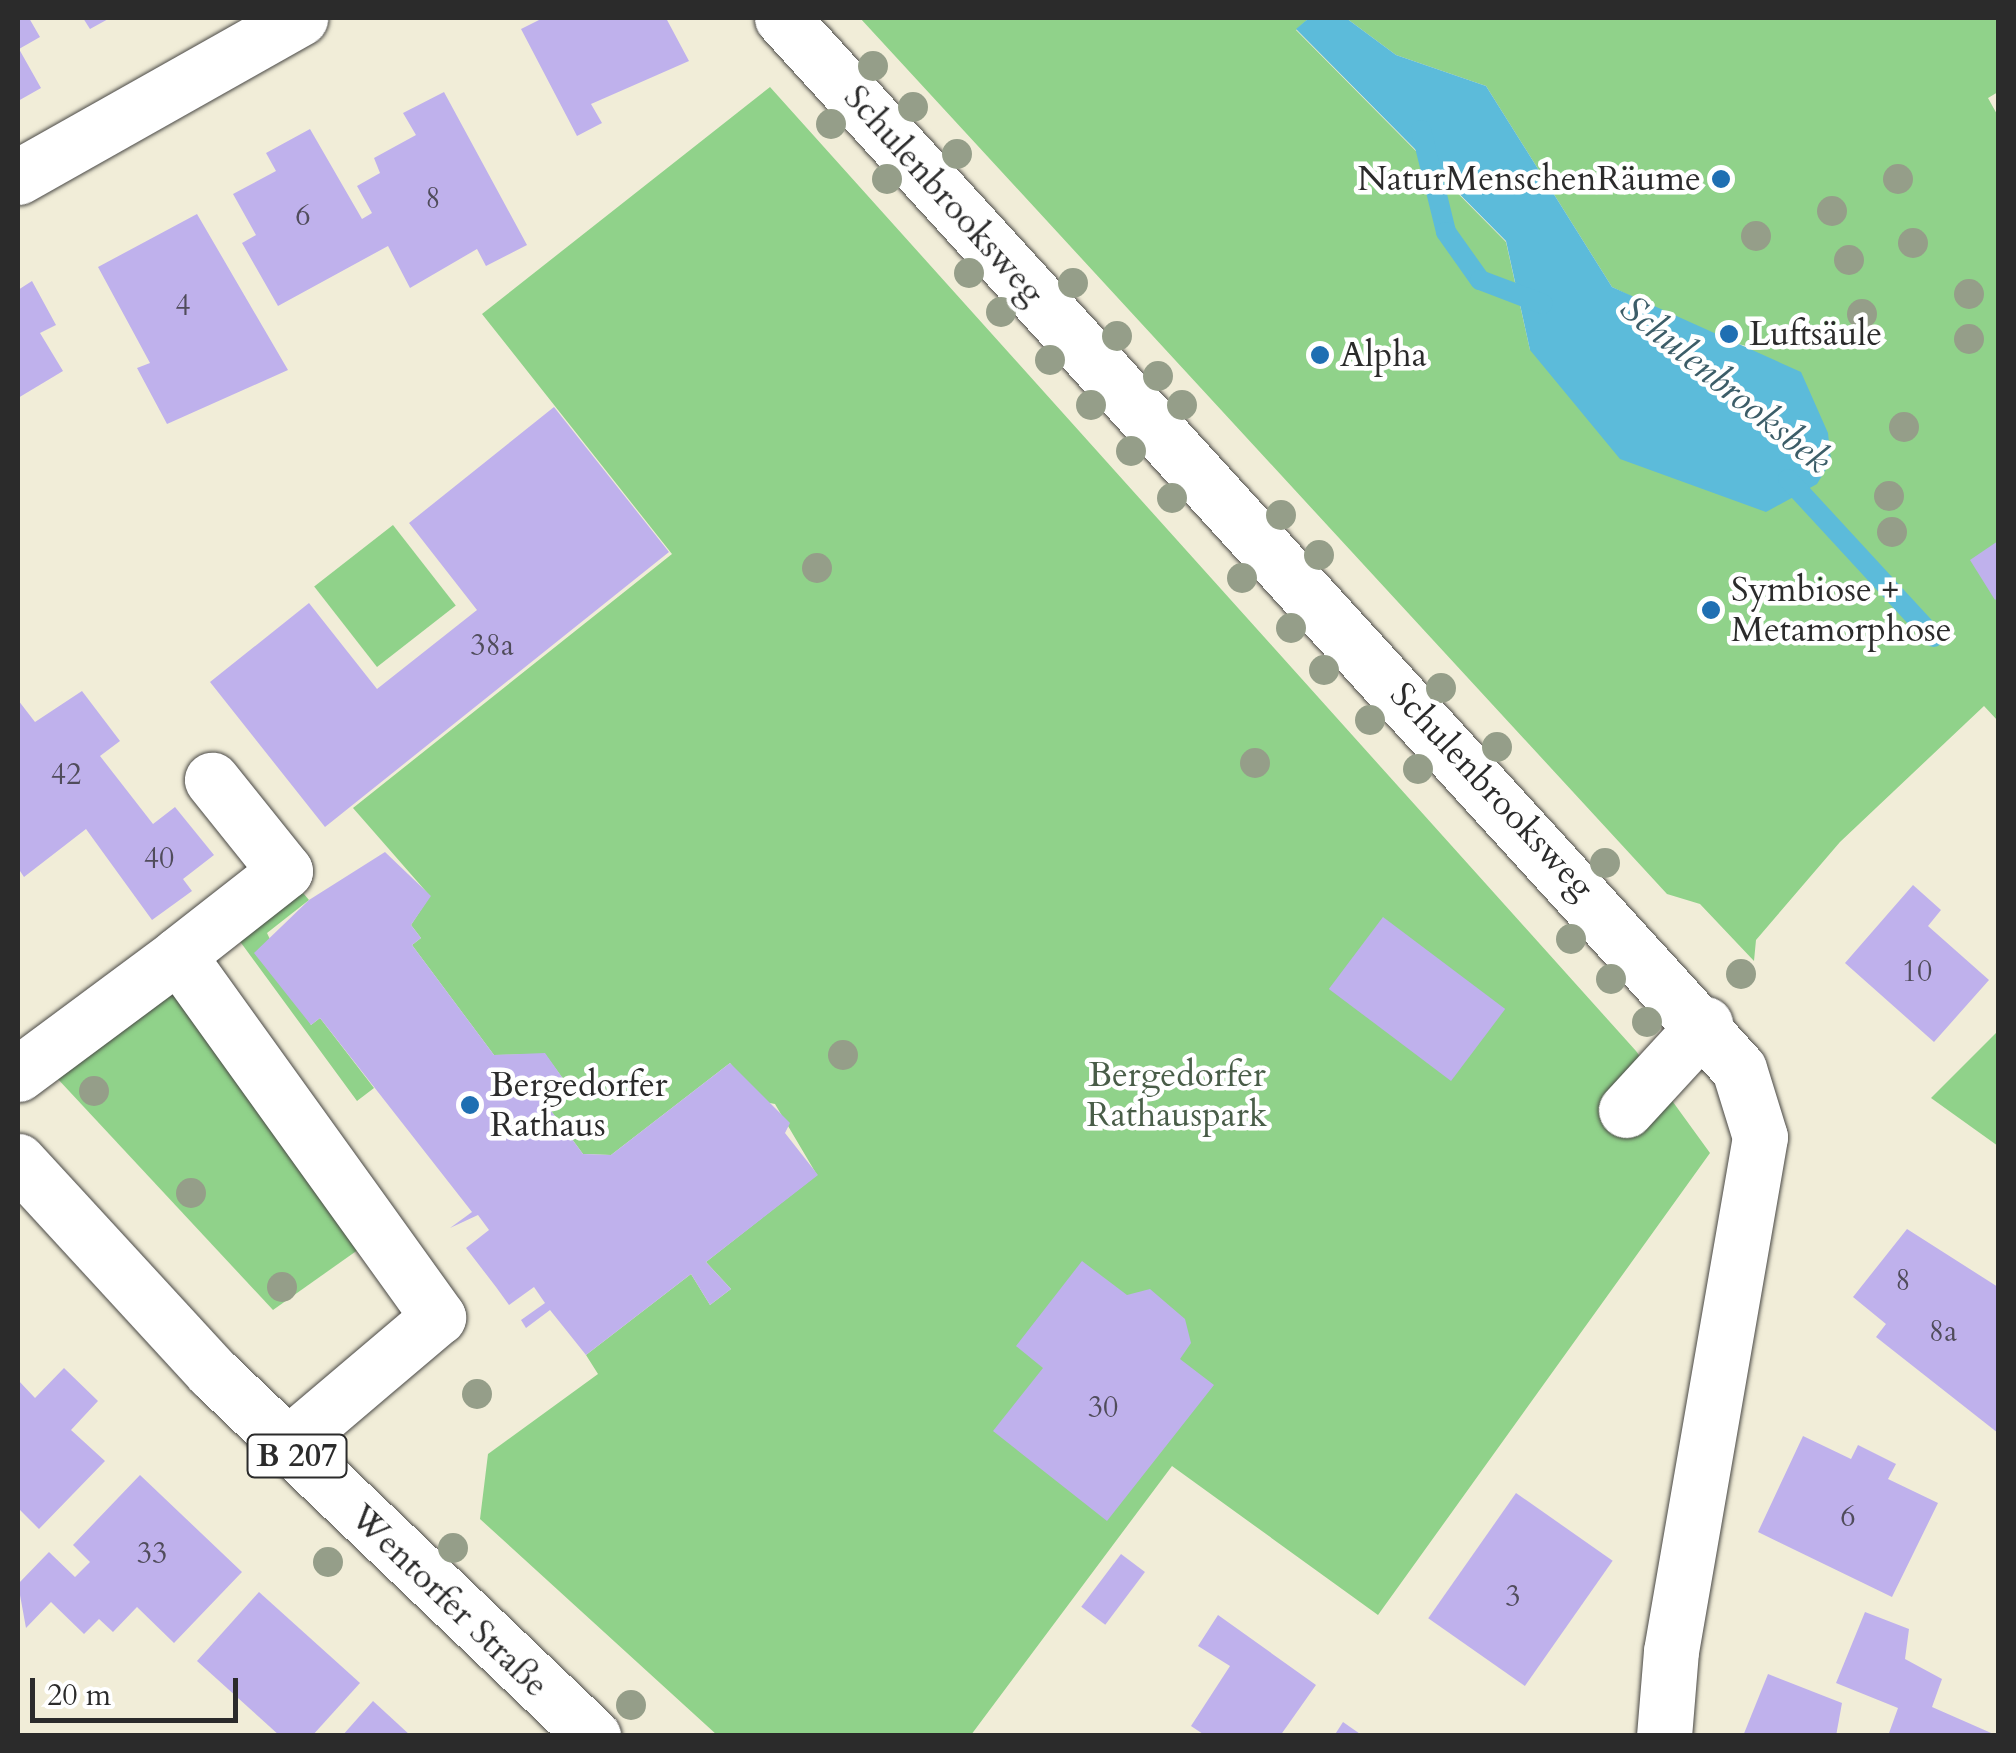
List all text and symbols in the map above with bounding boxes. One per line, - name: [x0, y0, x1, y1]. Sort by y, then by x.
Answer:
- street label: Schulenbrooksweg: [835, 77, 1053, 313]
- place label: NaturMenschenRäume: [1357, 158, 1701, 200]
- marker: NaturMenschenRäume: [1710, 168, 1732, 190]
- house number: 8: [425, 181, 441, 217]
- house number: 6: [295, 198, 311, 234]
- water label: Schulenbrooksbek: [1610, 286, 1840, 484]
- house number: 4: [175, 288, 191, 324]
- place label: Luftsäule: [1749, 313, 1882, 355]
- marker: Luftsäule: [1718, 323, 1740, 345]
- place label: Alpha: [1340, 334, 1427, 376]
- marker: Alpha: [1309, 344, 1331, 366]
- place label: Symbiose + Metamorphose: [1731, 569, 1952, 651]
- marker: Symbiose + Metamorphose: [1700, 599, 1722, 621]
- house number: 38a: [470, 628, 514, 664]
- street label: Schulenbrooksweg: [1381, 674, 1603, 908]
- house number: 42: [51, 757, 81, 793]
- house number: 40: [144, 841, 174, 877]
- house number: 10: [1902, 954, 1932, 990]
- park label: Bergedorfer Rathauspark: [1087, 1054, 1267, 1136]
- place label: Bergedorfer Rathaus: [490, 1064, 668, 1146]
- marker: Bergedorfer Rathaus: [459, 1094, 481, 1116]
- house number: 8: [1895, 1263, 1911, 1299]
- house number: 8a: [1929, 1314, 1957, 1350]
- house number: 30: [1088, 1390, 1118, 1426]
- road number: B 207: [244, 1429, 350, 1483]
- street label: Wentorfer Straße: [341, 1496, 557, 1706]
- house number: 6: [1840, 1499, 1856, 1535]
- house number: 33: [137, 1536, 167, 1572]
- house number: 3: [1505, 1579, 1521, 1615]
- scale bar: [35, 1658, 242, 1720]
- text: 20 m: [47, 1675, 111, 1716]

